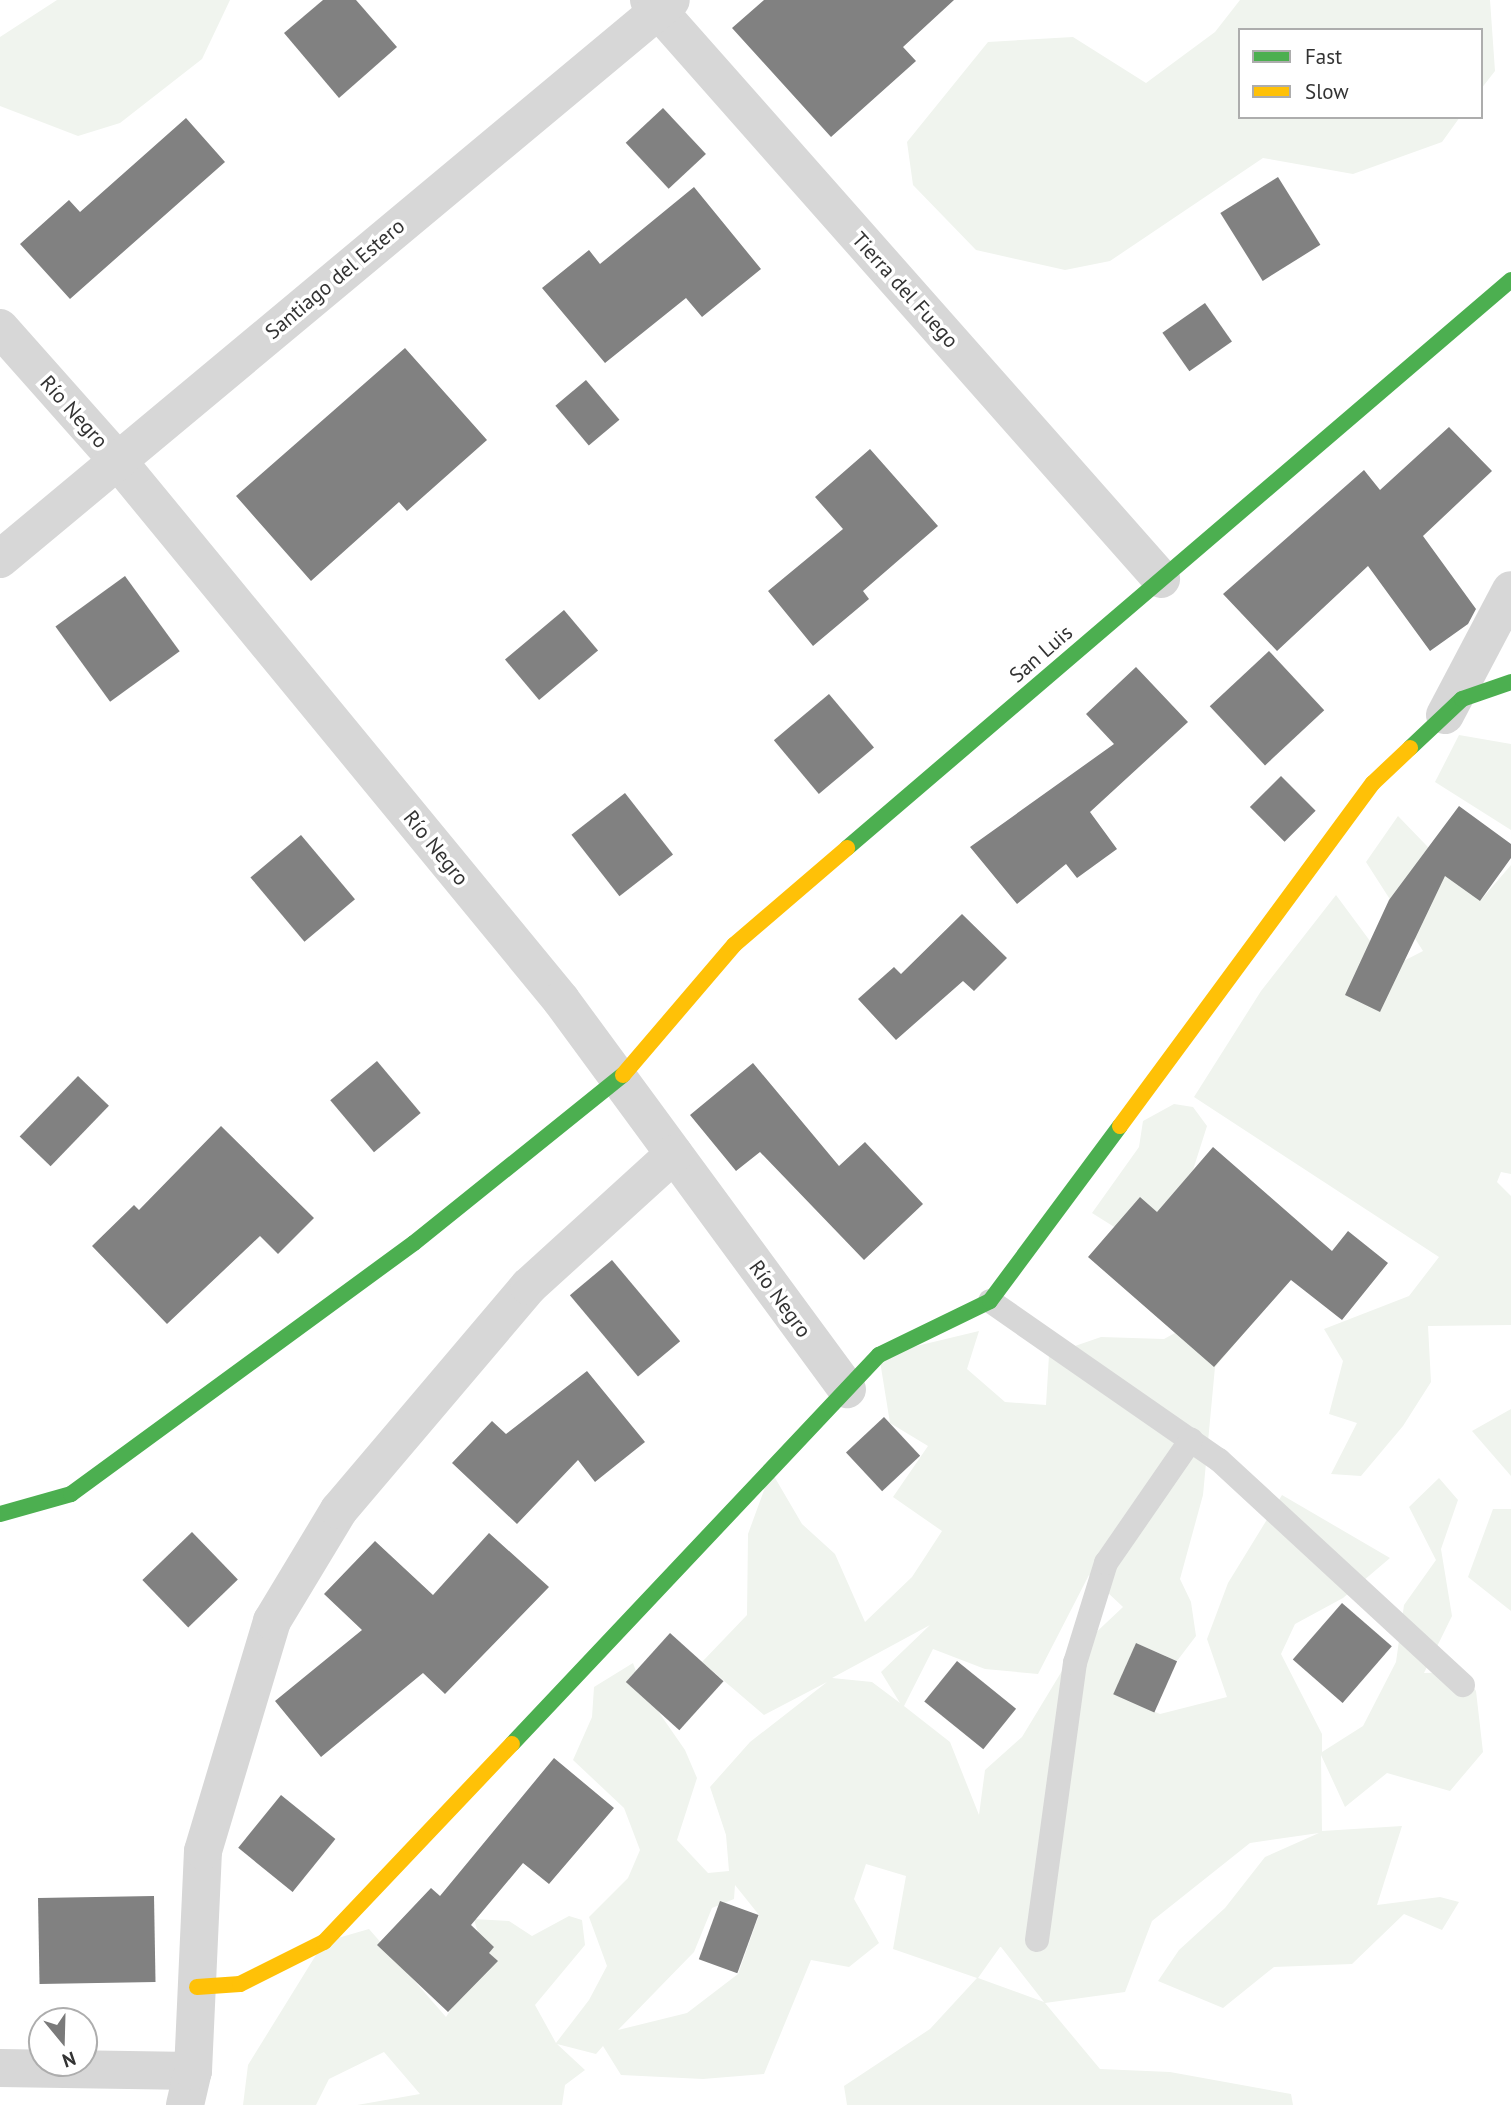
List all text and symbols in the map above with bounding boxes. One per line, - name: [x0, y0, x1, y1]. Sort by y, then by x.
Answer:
- legend: [1238, 28, 1483, 119]
- text: Fast: [1305, 43, 1342, 70]
- text: Slow: [1305, 78, 1349, 105]
- street label: Santiago del Estero: [260, 213, 410, 345]
- street label: Tierra del Fuego: [846, 227, 964, 353]
- street label: Río Negro: [35, 370, 113, 454]
- street label: San Luis: [1004, 620, 1078, 688]
- street label: Río Negro: [398, 805, 474, 891]
- street label: Río Negro: [744, 1256, 816, 1342]
- north arrow: [28, 2007, 98, 2077]
- text: N: [59, 2047, 79, 2073]

